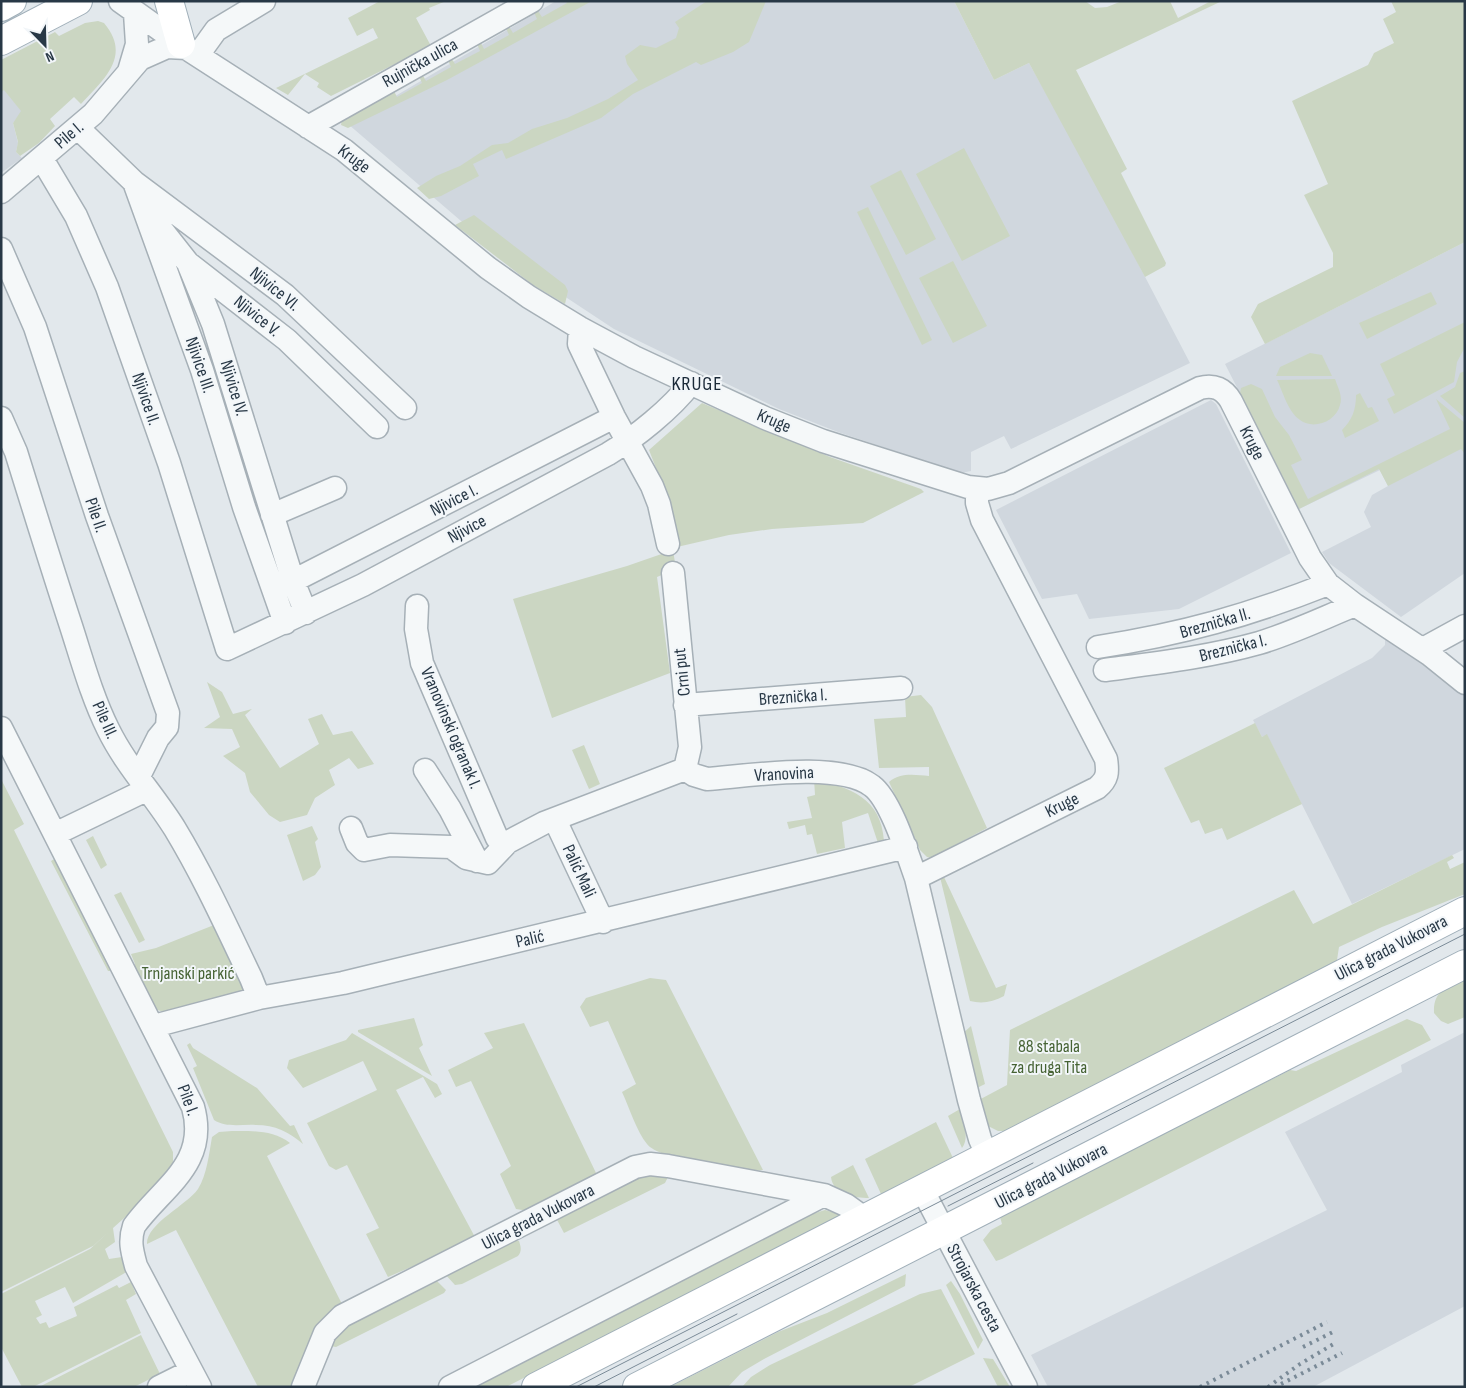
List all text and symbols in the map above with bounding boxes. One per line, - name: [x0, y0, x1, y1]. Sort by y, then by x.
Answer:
- north arrow: [20, 20, 70, 70]
- street label: Rujnička ulica: [379, 34, 461, 92]
- text: N: [43, 47, 57, 66]
- street label: Pile I.: [50, 117, 88, 153]
- street label: Kruge: [334, 140, 374, 178]
- street label: Njivice VI.: [246, 262, 304, 316]
- street label: Njivice V.: [230, 291, 284, 341]
- street label: Njivice III.: [181, 334, 219, 396]
- street label: Njivice IV.: [216, 358, 252, 418]
- street label: Njivice II.: [127, 370, 165, 428]
- district label: KRUGE: [671, 372, 723, 396]
- street label: Kruge: [754, 404, 794, 438]
- street label: Kruge: [1235, 423, 1269, 463]
- street label: Njivice I.: [427, 479, 481, 521]
- street label: Pile II.: [80, 495, 112, 535]
- street label: Njivice: [444, 510, 490, 548]
- street label: Breznička II.: [1177, 603, 1253, 643]
- street label: Breznička I.: [1197, 630, 1269, 666]
- street label: Crni put: [669, 646, 695, 697]
- street label: Vranovinski ogranak I.: [416, 664, 486, 792]
- street label: Breznička I.: [758, 684, 828, 710]
- street label: Pile III.: [88, 698, 122, 742]
- street label: Vranovina: [754, 762, 814, 786]
- street label: Kruge: [1042, 788, 1082, 822]
- street label: Palić Mali: [558, 841, 600, 901]
- street label: Ulica grada Vukovara: [1331, 911, 1451, 985]
- street label: Palić: [514, 926, 546, 952]
- park label: Trnjanski parkić: [141, 963, 235, 984]
- park label: 88 stabala za druga Tita: [1011, 1036, 1087, 1078]
- street label: Pile I.: [173, 1082, 203, 1118]
- street label: Ulica grada Vukovara: [991, 1139, 1111, 1213]
- street label: Ulica grada Vukovara: [478, 1180, 598, 1254]
- street label: Strojarska cesta: [942, 1240, 1006, 1336]

